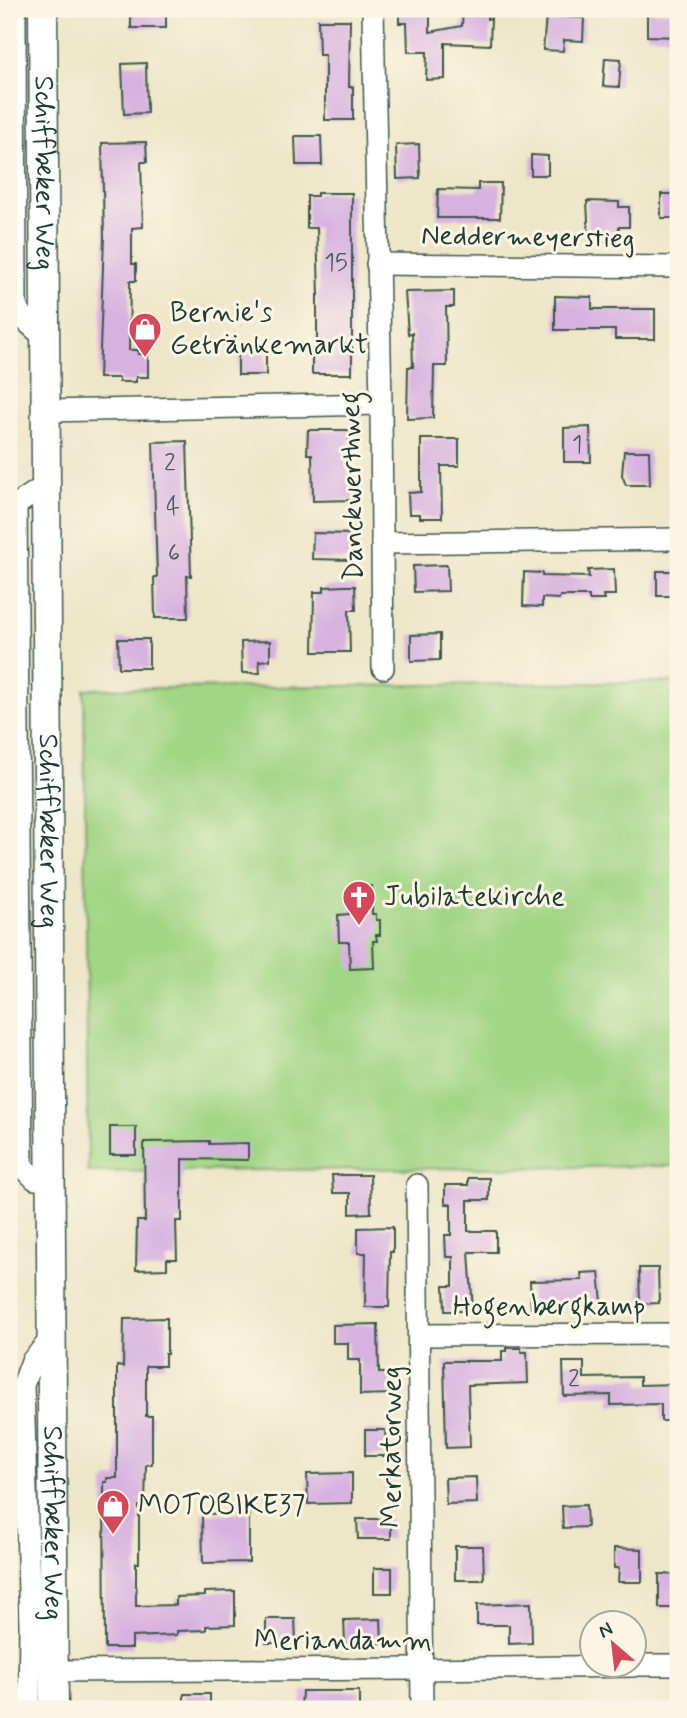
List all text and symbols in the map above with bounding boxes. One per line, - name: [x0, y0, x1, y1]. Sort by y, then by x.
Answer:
- street label: Schiffbeker Weg: [25, 75, 63, 271]
- street label: Neddermeyerstieg: [421, 218, 635, 258]
- house number: 15: [324, 248, 348, 279]
- place label: Bernie's Getränkemarkt: [170, 295, 368, 364]
- shop icon: Bernie's Getränkemarkt: [126, 310, 164, 359]
- street label: Danckwerthweg: [333, 391, 376, 581]
- house number: 1: [572, 430, 582, 461]
- house number: 2: [164, 448, 176, 479]
- house number: 4: [166, 492, 180, 523]
- house number: 6: [168, 538, 180, 569]
- street label: Schiffbeker Weg: [29, 733, 67, 929]
- church icon: Jubilatekirche: [340, 878, 378, 927]
- place label: Jubilatekirche: [384, 879, 565, 916]
- street label: Hogenbergkamp: [453, 1289, 645, 1329]
- house number: 2: [568, 1364, 580, 1395]
- street label: Merkatorweg: [374, 1366, 411, 1528]
- street label: Schiffbeker Weg: [34, 1425, 72, 1621]
- shop icon: MOTOBIKE37: [94, 1487, 132, 1536]
- place label: MOTOBIKE37: [138, 1488, 305, 1525]
- north arrow: [578, 1610, 648, 1680]
- text: N: [594, 1616, 617, 1644]
- street label: Meriandamm: [254, 1623, 432, 1660]

